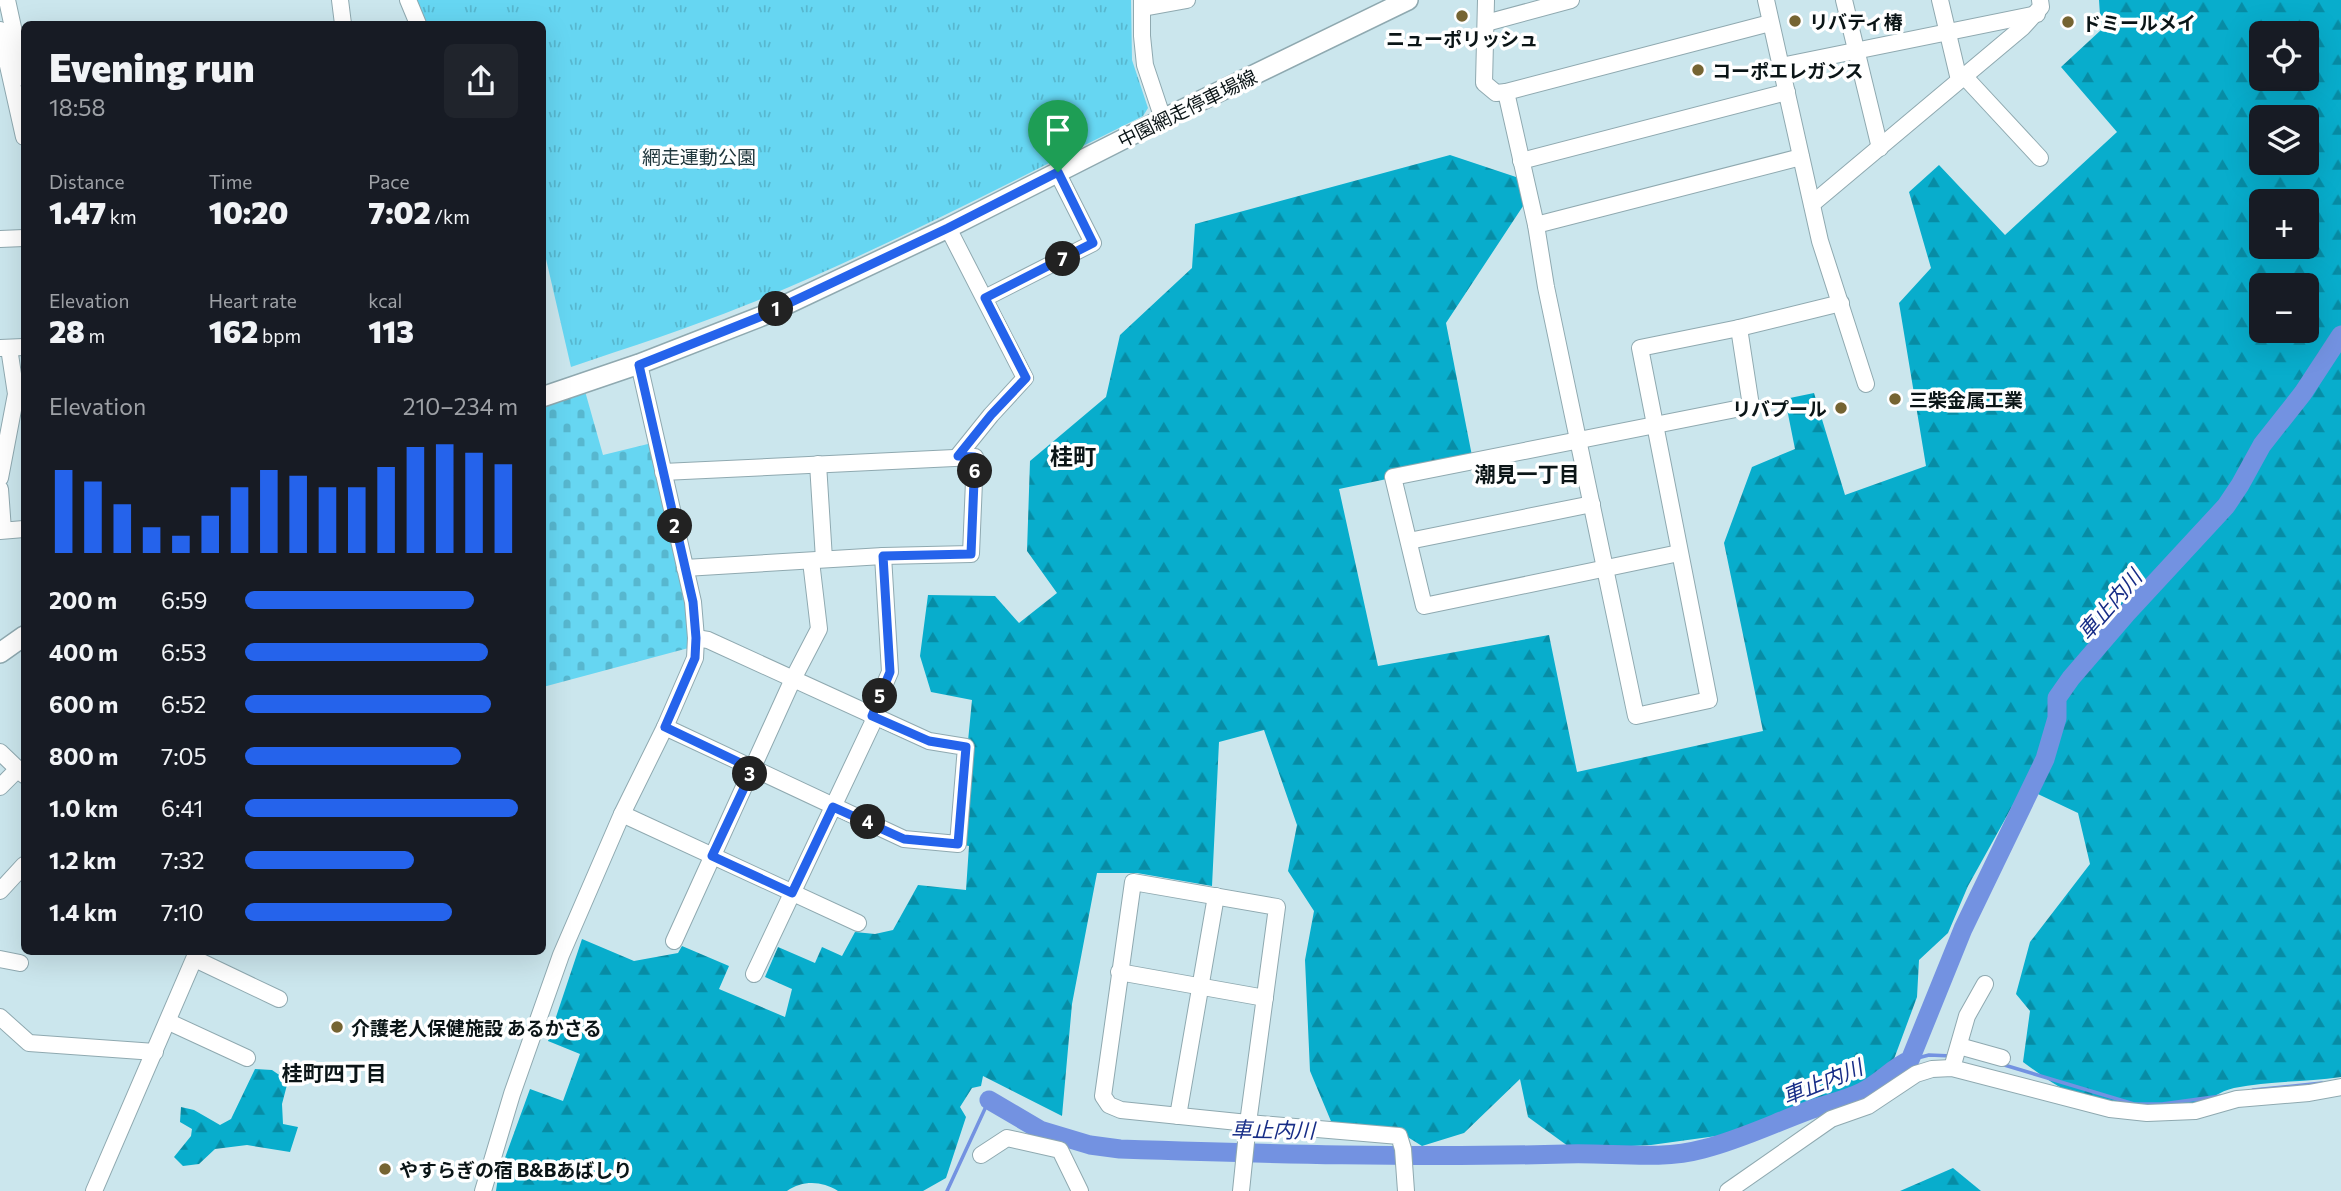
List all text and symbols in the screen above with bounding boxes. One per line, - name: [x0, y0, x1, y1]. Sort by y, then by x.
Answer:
- marker: ニューポリッシュ: [1454, 8, 1470, 24]
- place label: リバティ椿: [1809, 10, 1903, 33]
- place label: ドミールメイ: [2082, 11, 2196, 34]
- marker: リバティ椿: [1787, 13, 1803, 29]
- marker: ドミールメイ: [2060, 14, 2076, 30]
- map controls: [2249, 21, 2319, 343]
- button: locate: [2249, 21, 2319, 91]
- place label: ニューポリッシュ: [1386, 27, 1538, 50]
- text: Evening run: [49, 43, 255, 90]
- button: share: [444, 44, 518, 118]
- place label: コーポエレガンス: [1712, 59, 1864, 82]
- marker: コーポエレガンス: [1690, 62, 1706, 78]
- street label: 中園網走停車場線: [1114, 64, 1260, 152]
- text: 18:58: [49, 93, 105, 121]
- pin: [1028, 100, 1088, 172]
- button: layers: [2249, 105, 2319, 175]
- icon: arrive: [1039, 111, 1077, 149]
- park label: 網走運動公園: [642, 145, 756, 168]
- text: Distance: [49, 170, 125, 193]
- text: Time: [209, 170, 252, 193]
- text: Pace: [368, 170, 410, 193]
- button: +: [2249, 189, 2319, 259]
- text: 1.47: [49, 193, 106, 230]
- text: 10:20: [209, 193, 288, 230]
- text: 7:02: [368, 193, 431, 230]
- text: km: [106, 205, 137, 228]
- text: /km: [431, 205, 470, 228]
- pin: 7: [1046, 242, 1080, 276]
- text: 7: [1057, 247, 1068, 270]
- button: −: [2249, 273, 2319, 343]
- text: Elevation: [49, 289, 129, 312]
- text: Heart rate: [209, 289, 297, 312]
- text: kcal: [368, 289, 402, 312]
- pin: 1: [758, 292, 794, 326]
- text: 1: [771, 297, 780, 320]
- text: 28: [49, 312, 85, 349]
- text: 162: [209, 312, 258, 349]
- text: 113: [368, 312, 414, 349]
- text: m: [85, 324, 105, 347]
- text: bpm: [258, 324, 301, 347]
- place label: 三柴金属工業: [1909, 388, 2023, 411]
- marker: 三柴金属工業: [1887, 391, 1903, 407]
- text: Elevation: [49, 392, 146, 420]
- text: 210–234 m: [403, 392, 518, 420]
- place label: リバプール: [1732, 397, 1827, 420]
- marker: リバプール: [1833, 400, 1849, 416]
- district label: 桂町: [1050, 442, 1096, 470]
- pin: 6: [958, 454, 992, 489]
- text: 6: [969, 459, 980, 482]
- district label: 潮見一丁目: [1475, 461, 1580, 486]
- pin: 2: [658, 508, 692, 544]
- text: 2: [669, 514, 680, 537]
- water label: 車止内川: [2072, 563, 2147, 644]
- text: 200 m: [49, 586, 117, 614]
- text: 6:59: [161, 586, 208, 614]
- text: 400 m: [49, 638, 118, 666]
- text: 6:53: [161, 638, 207, 666]
- pin: 5: [862, 678, 898, 714]
- text: 5: [874, 684, 885, 707]
- text: 600 m: [49, 690, 118, 718]
- text: 6:52: [161, 690, 206, 718]
- text: 800 m: [49, 742, 118, 770]
- text: 7:05: [161, 742, 207, 770]
- pin: 3: [732, 756, 768, 792]
- text: 3: [744, 762, 755, 785]
- text: 1.0 km: [49, 794, 118, 822]
- text: 6:41: [161, 794, 203, 822]
- pin: 4: [850, 804, 886, 840]
- text: 4: [862, 810, 873, 833]
- text: 1.2 km: [49, 846, 116, 874]
- text: 7:32: [161, 846, 204, 874]
- text: 1.4 km: [49, 898, 117, 926]
- text: 7:10: [161, 898, 203, 926]
- place label: 介護老人保健施設 あるかさる: [351, 1016, 602, 1039]
- marker: 介護老人保健施設 あるかさる: [329, 1019, 345, 1035]
- water label: 車止内川: [1778, 1053, 1867, 1108]
- district label: 桂町四丁目: [282, 1060, 387, 1085]
- water label: 車止内川: [1231, 1116, 1317, 1142]
- place label: やすらぎの宿 B&Bあばしり: [399, 1158, 632, 1181]
- marker: やすらぎの宿 B&Bあばしり: [377, 1161, 393, 1177]

